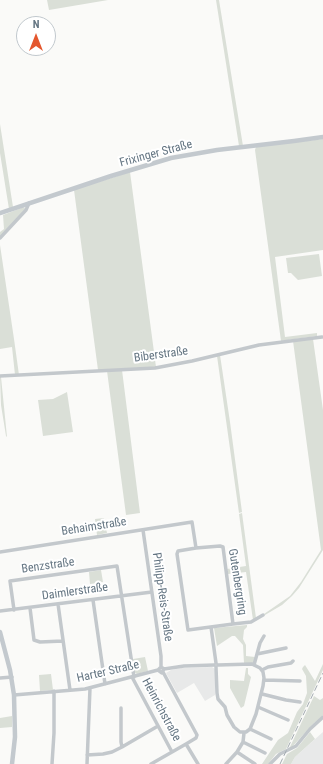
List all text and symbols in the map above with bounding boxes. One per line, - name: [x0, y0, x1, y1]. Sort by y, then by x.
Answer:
- north arrow: [16, 16, 56, 56]
- text: N: [33, 18, 39, 31]
- street label: Frixinger Straße: [118, 137, 194, 171]
- street label: Biberstraße: [133, 344, 189, 366]
- street label: Behaimstraße: [60, 515, 128, 539]
- street label: Gutenbergring: [225, 548, 249, 616]
- street label: Philipp-Reis-Straße: [149, 552, 175, 642]
- street label: Benzstraße: [21, 555, 75, 577]
- street label: Daimlerstraße: [41, 580, 109, 604]
- street label: Harter Straße: [75, 658, 141, 686]
- street label: Heinrichstraße: [138, 676, 184, 744]

